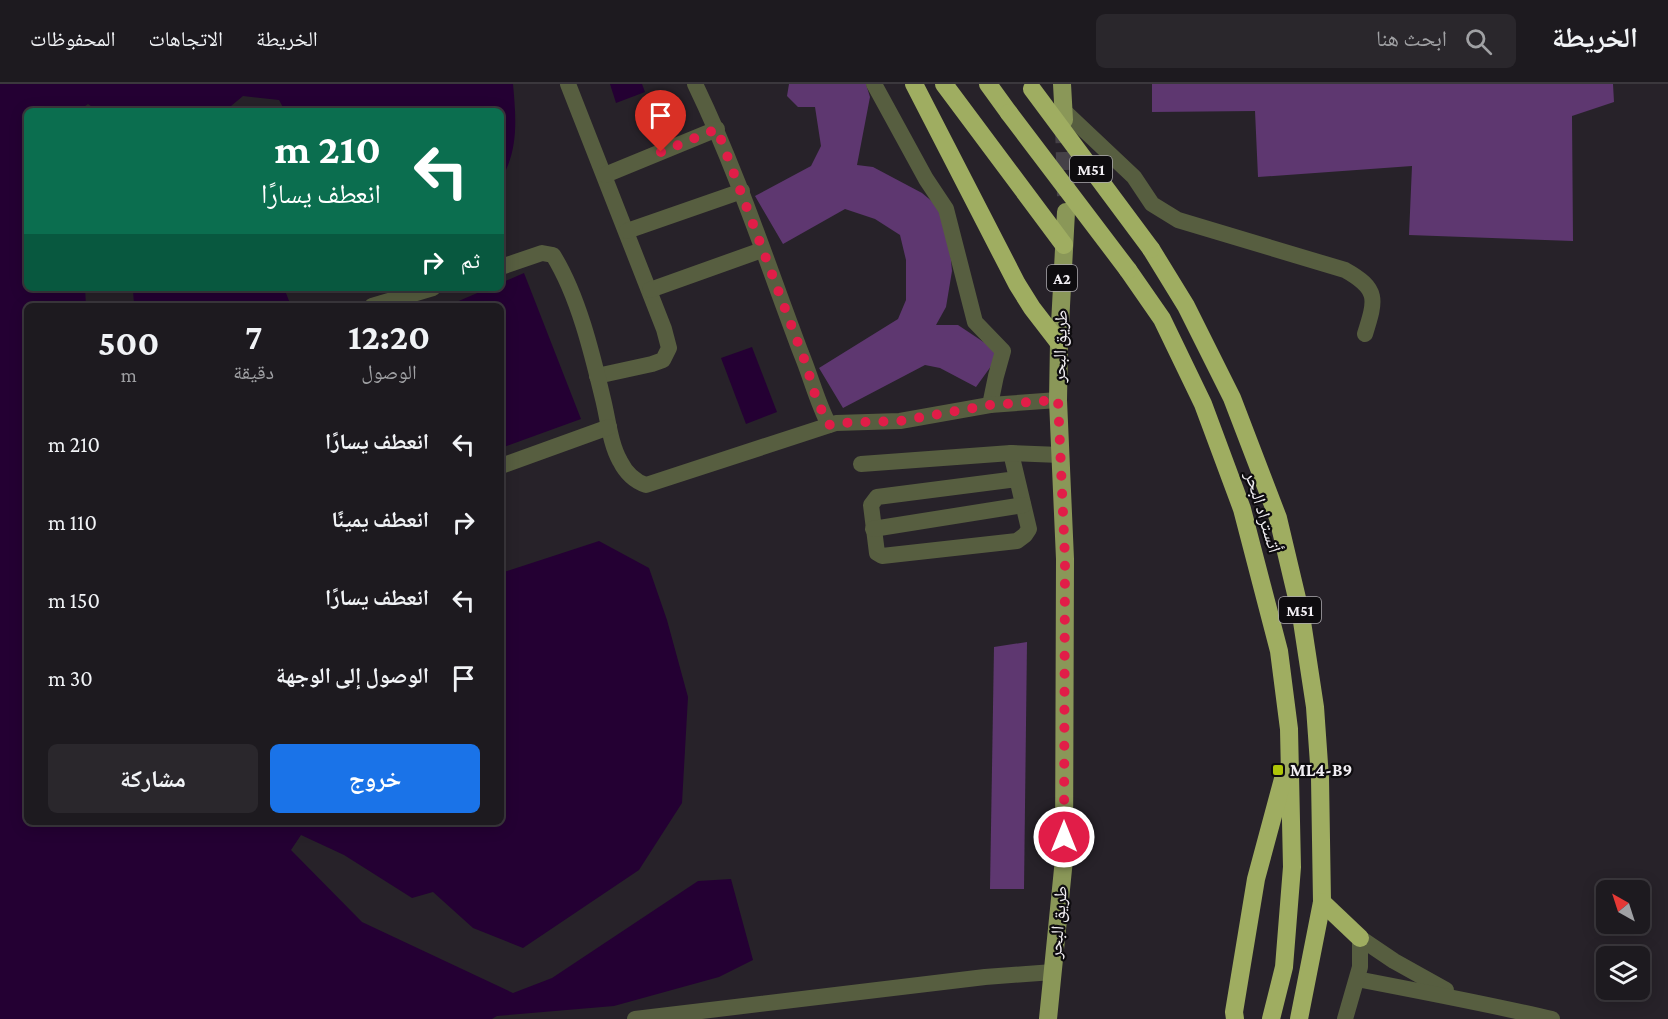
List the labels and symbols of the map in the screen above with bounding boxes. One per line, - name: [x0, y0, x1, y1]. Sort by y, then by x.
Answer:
- pin: [635, 90, 686, 152]
- road number: M51: [1070, 156, 1112, 182]
- road number: A2: [1047, 265, 1077, 291]
- street label: طريق البحر: [1049, 309, 1072, 384]
- street label: أتستراد البحر: [1240, 468, 1286, 555]
- road number: M51: [1279, 597, 1321, 623]
- place label: ML4-B9: [1290, 760, 1352, 780]
- marker: ML4-B9: [1271, 763, 1285, 777]
- position arrow: [1032, 805, 1096, 869]
- north arrow: [1596, 880, 1650, 934]
- street label: طريق البحر: [1045, 885, 1072, 960]

